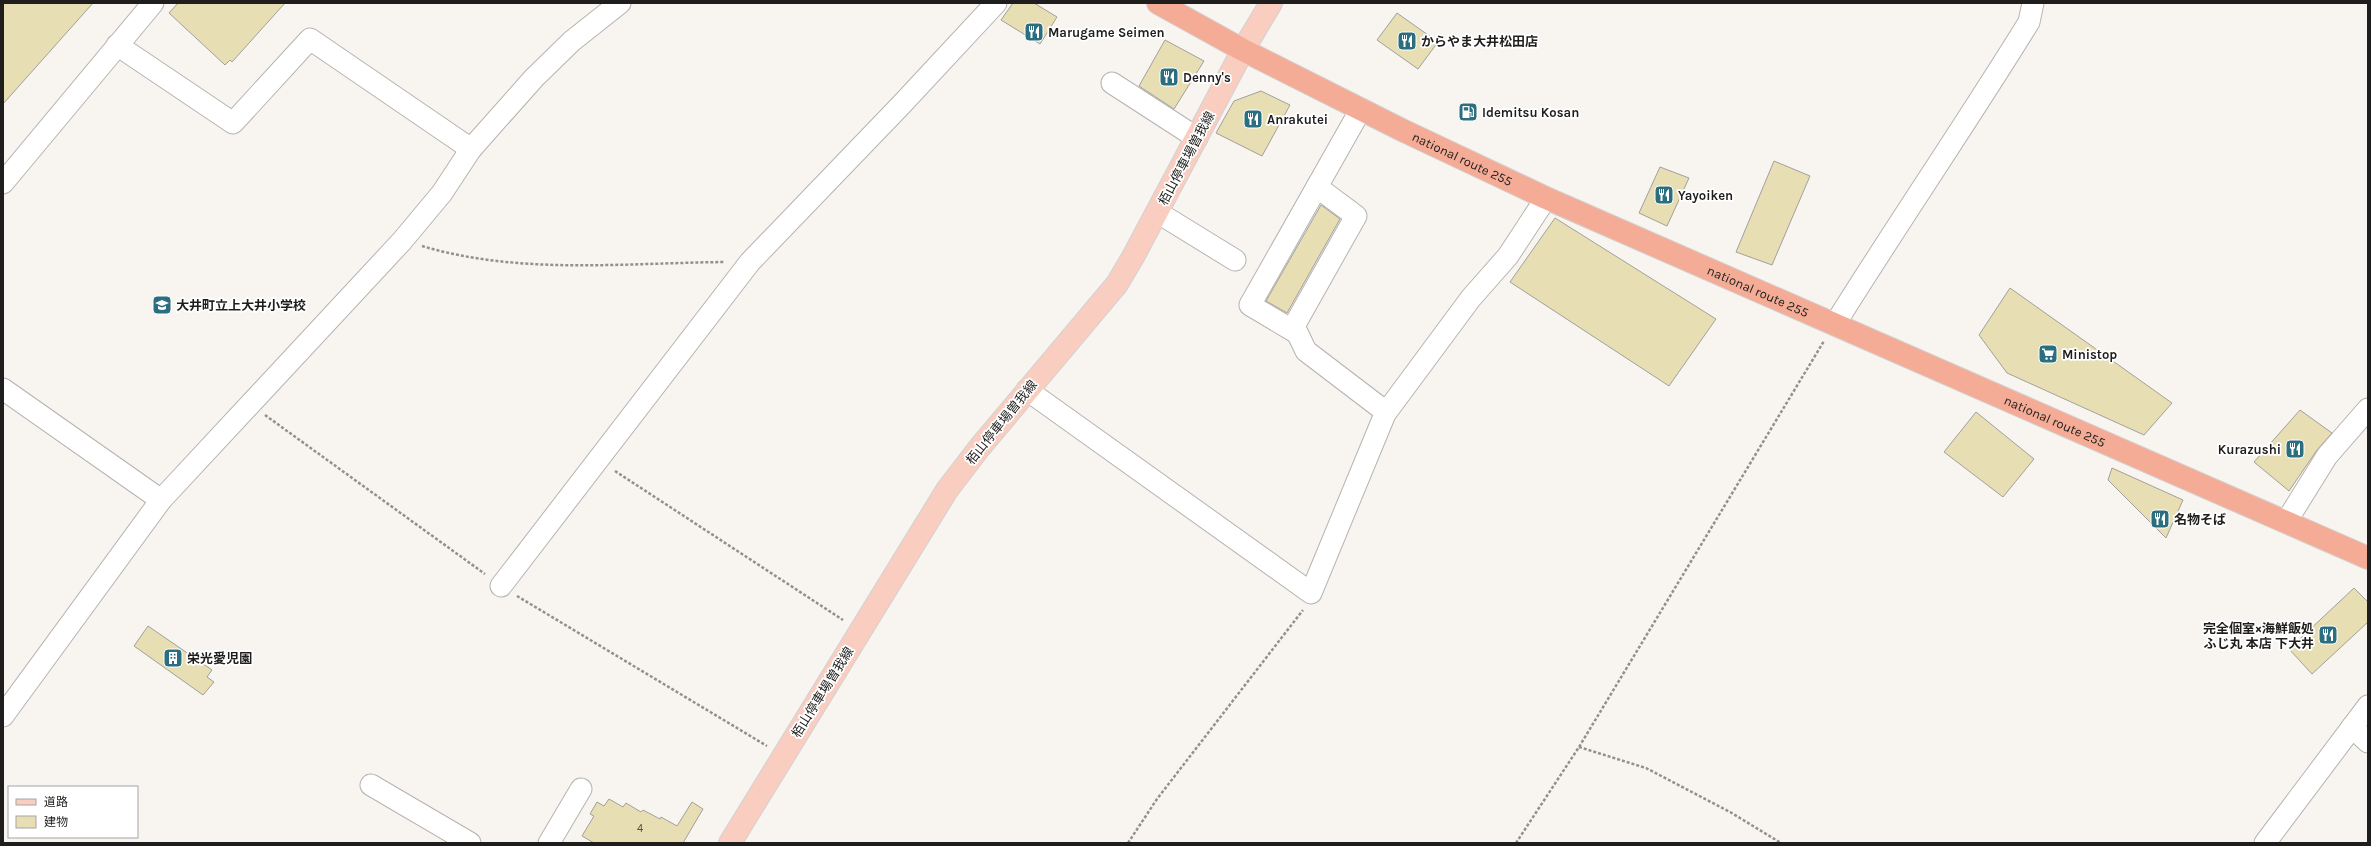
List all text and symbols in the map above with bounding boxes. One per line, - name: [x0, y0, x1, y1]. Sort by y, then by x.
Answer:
- restaurant icon: Marugame Seimen: [1023, 21, 1045, 43]
- place label: Marugame Seimen: [1048, 25, 1165, 40]
- restaurant icon: からやま大井松田店: [1396, 30, 1418, 52]
- place label: からやま大井松田店: [1421, 34, 1538, 49]
- restaurant icon: Denny's: [1158, 66, 1180, 88]
- place label: Denny's: [1183, 70, 1231, 85]
- fuel station icon: Idemitsu Kosan: [1457, 101, 1479, 123]
- place label: Idemitsu Kosan: [1482, 105, 1579, 120]
- restaurant icon: Anrakutei: [1242, 108, 1264, 130]
- street label: 栢山停車場曽我線: [1155, 109, 1217, 208]
- place label: Anrakutei: [1267, 112, 1328, 127]
- street label: national route 255: [1410, 129, 1515, 189]
- restaurant icon: Yayoiken: [1653, 184, 1675, 206]
- place label: Yayoiken: [1678, 188, 1733, 203]
- street label: national route 255: [1705, 263, 1811, 320]
- school or university icon: 大井町立上大井小学校: [151, 294, 173, 316]
- place label: 大井町立上大井小学校: [176, 298, 306, 313]
- supermarket icon: Ministop: [2037, 343, 2059, 365]
- place label: Ministop: [2062, 347, 2117, 362]
- street label: 栢山停車場曽我線: [963, 377, 1040, 467]
- street label: national route 255: [2002, 393, 2108, 450]
- restaurant icon: Kurazushi: [2284, 438, 2306, 460]
- place label: Kurazushi: [2218, 442, 2281, 457]
- restaurant icon: 名物そば: [2149, 508, 2171, 530]
- place label: 名物そば: [2174, 512, 2226, 527]
- place label: 完全個室×海鮮飯処 ふじ丸 本店 下大井: [2203, 621, 2314, 651]
- restaurant icon: 完全個室×海鮮飯処 ふじ丸 本店 下大井: [2317, 624, 2339, 646]
- street label: 栢山停車場曽我線: [789, 644, 856, 740]
- building icon: 栄光愛児園: [162, 647, 184, 669]
- place label: 栄光愛児園: [187, 651, 252, 666]
- legend: [8, 786, 138, 838]
- text: 道路: [44, 795, 68, 809]
- text: 建物: [44, 815, 68, 829]
- house number: 4: [637, 822, 643, 835]

